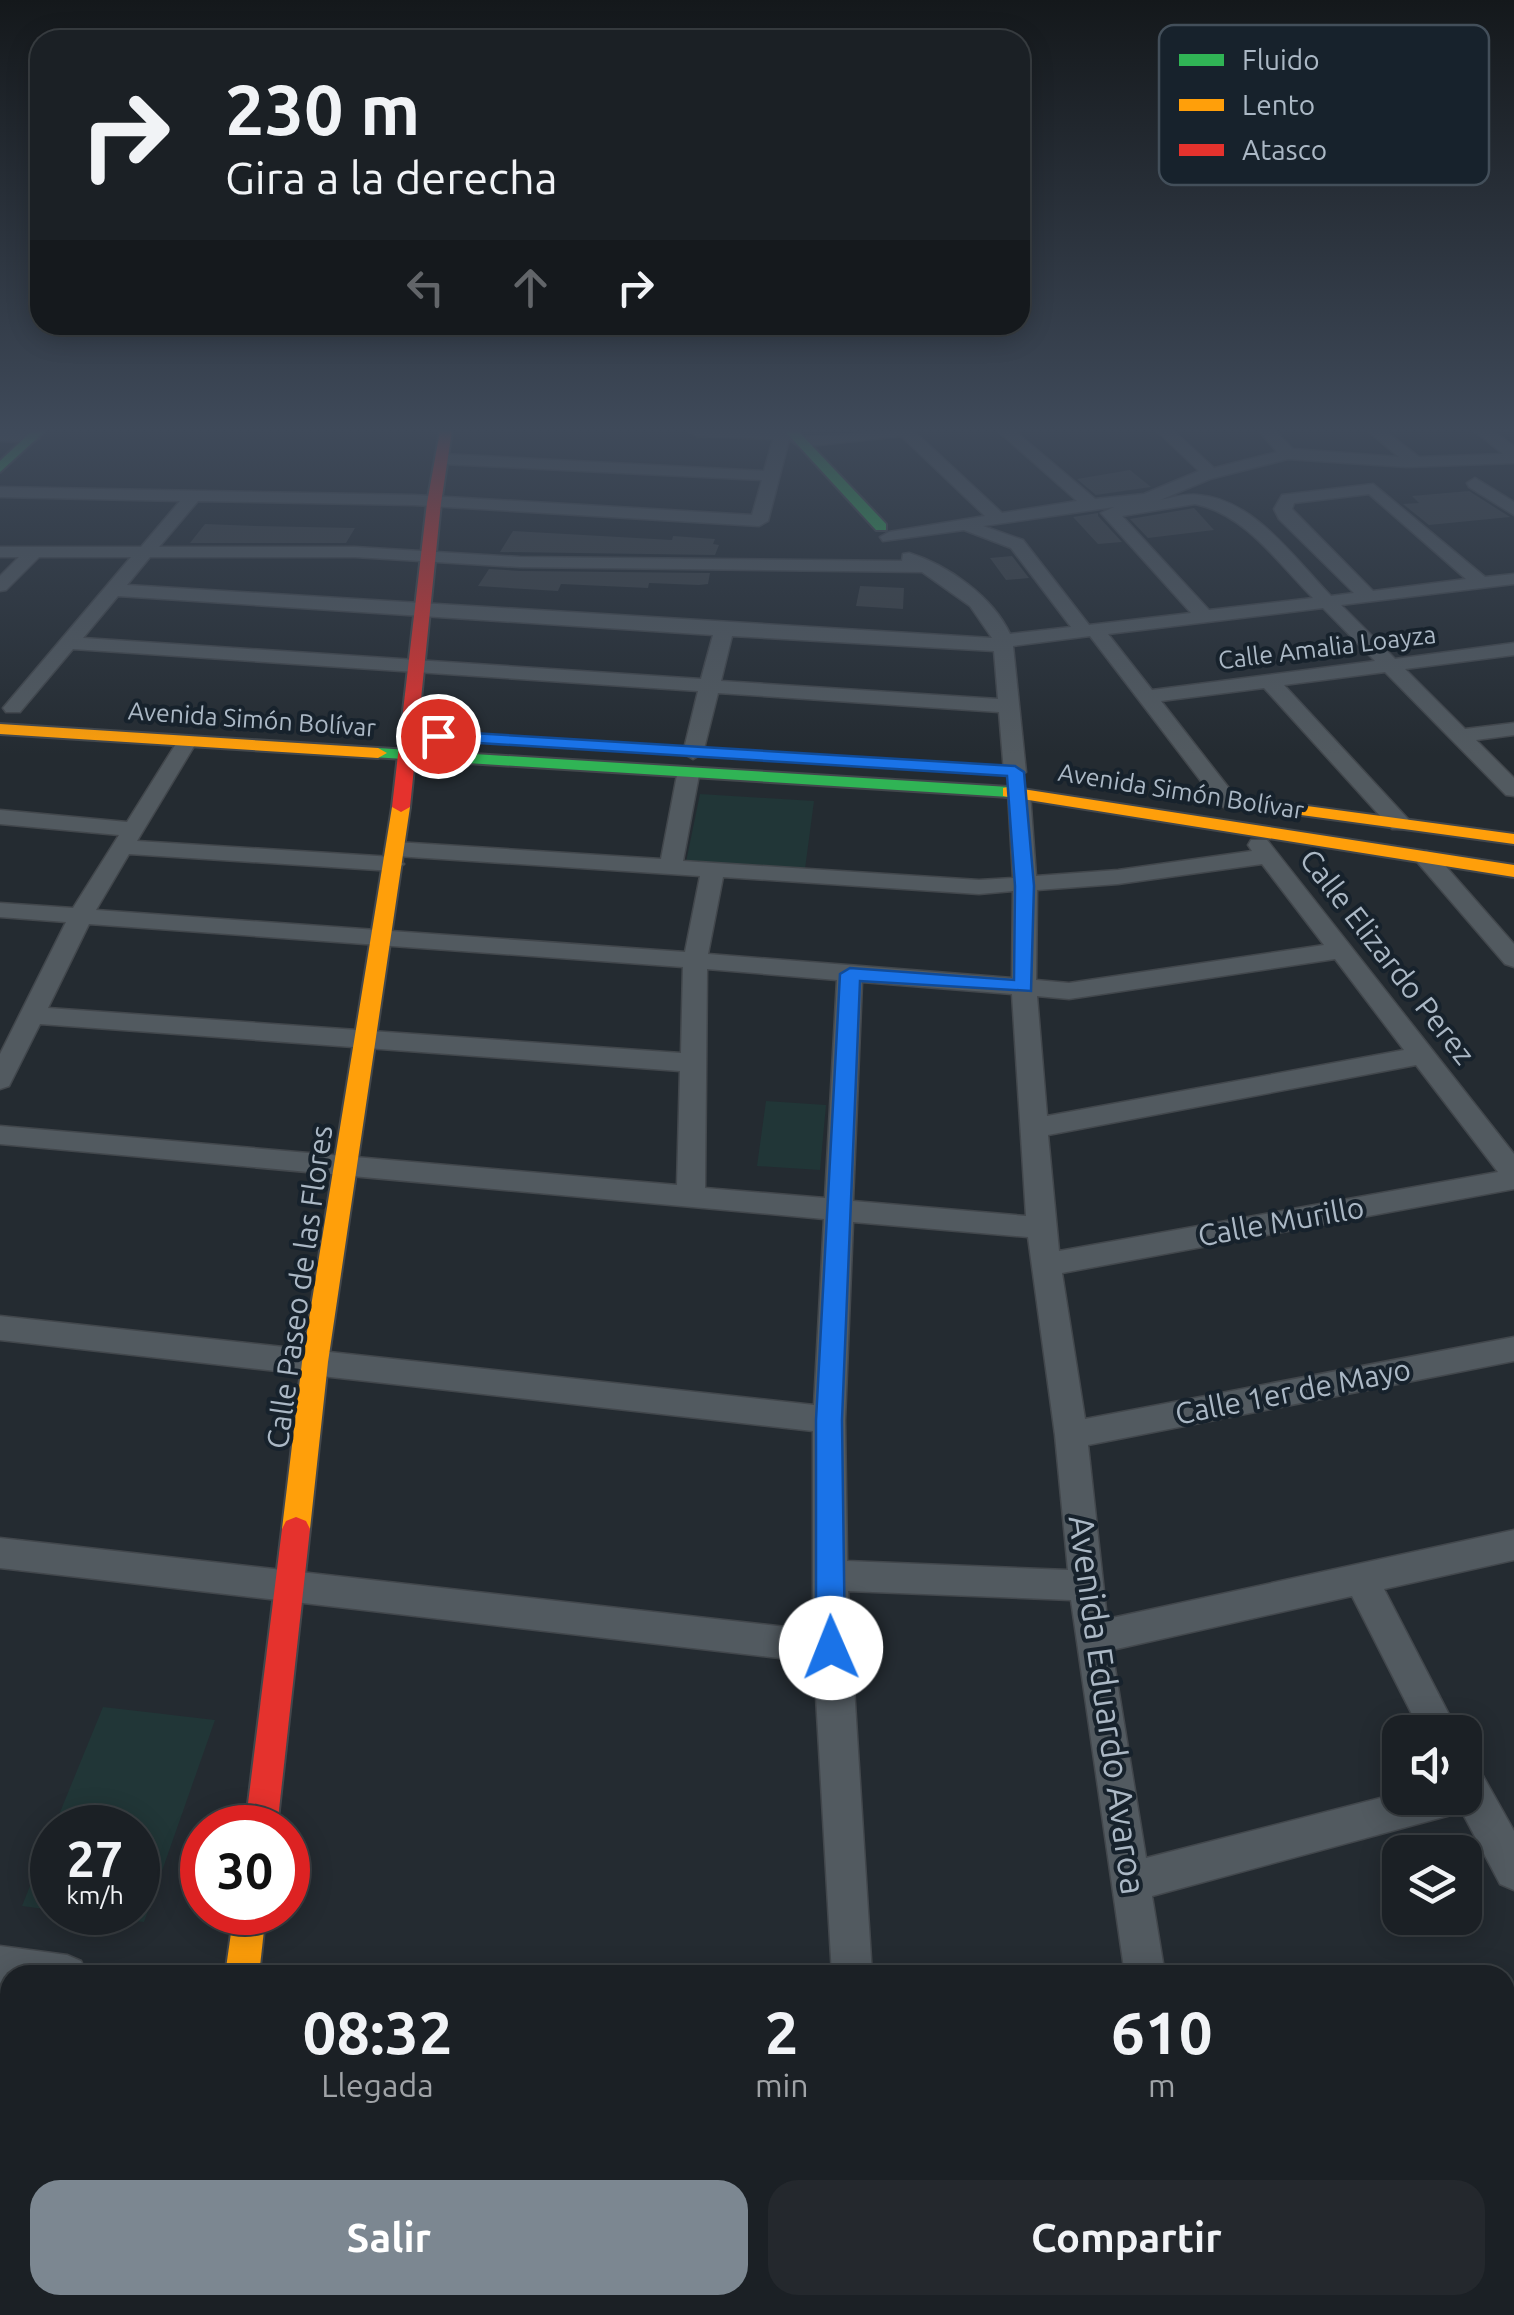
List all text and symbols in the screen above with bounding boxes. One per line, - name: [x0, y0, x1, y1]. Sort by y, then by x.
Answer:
- legend: [1159, 25, 1489, 185]
- text: Fluido: [1242, 44, 1320, 75]
- icon: right: [60, 70, 190, 200]
- text: 230 m: [225, 70, 420, 148]
- text: Lento: [1242, 89, 1315, 120]
- text: Atasco: [1242, 134, 1327, 165]
- text: Gira a la derecha: [225, 152, 558, 203]
- icon: left: [398, 260, 453, 315]
- icon: ahead: [503, 260, 558, 315]
- icon: right: [608, 260, 663, 315]
- street label: Calle Amalia Loayza: [1216, 620, 1438, 674]
- pin: [396, 694, 481, 779]
- street label: Avenida Simón Bolívar: [127, 696, 377, 742]
- icon: arrive: [411, 709, 466, 764]
- street label: Avenida Simón Bolívar: [1056, 758, 1306, 824]
- street label: Calle Elizardo Perez: [1293, 842, 1482, 1070]
- street label: Calle Paseo de las Flores: [259, 1123, 339, 1451]
- street label: Calle Murillo: [1195, 1190, 1367, 1252]
- street label: Calle 1er de Mayo: [1172, 1352, 1413, 1431]
- street label: Avenida Eduardo Avaroa: [1062, 1513, 1154, 1897]
- position arrow: [779, 1596, 883, 1700]
- map controls: [1382, 1715, 1482, 1935]
- button: sound: [1382, 1715, 1482, 1815]
- speed limit sign: 30: [180, 1805, 310, 1935]
- text: 27: [67, 1830, 123, 1886]
- button: layers: [1382, 1835, 1482, 1935]
- text: km/h: [66, 1881, 124, 1909]
- text: 08:32: [302, 1998, 453, 2065]
- text: 2: [765, 1998, 799, 2065]
- text: 610: [1111, 1998, 1213, 2065]
- text: Llegada: [321, 2067, 434, 2103]
- text: min: [755, 2067, 809, 2103]
- text: m: [1148, 2067, 1176, 2103]
- button: Salir: [30, 2180, 748, 2295]
- button: Compartir: [768, 2180, 1485, 2295]

